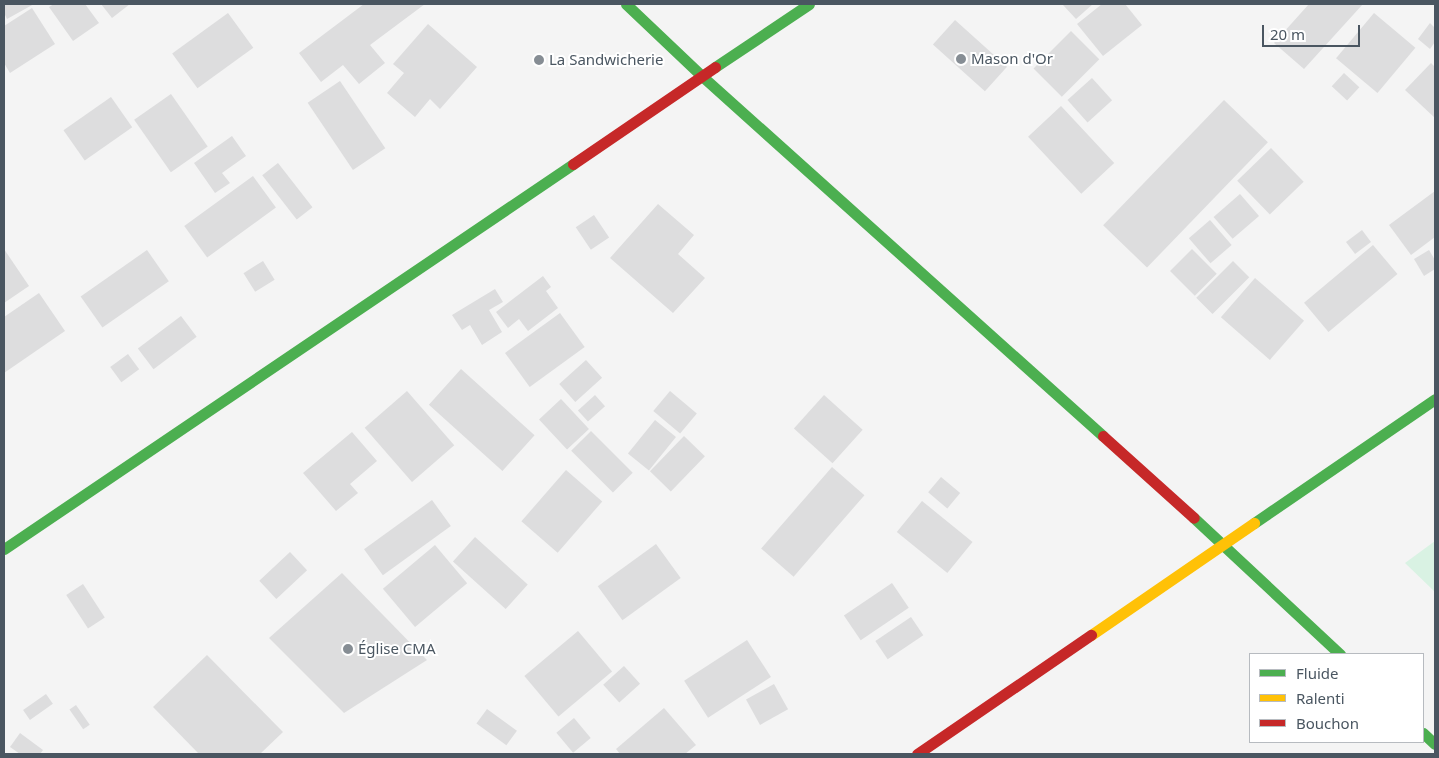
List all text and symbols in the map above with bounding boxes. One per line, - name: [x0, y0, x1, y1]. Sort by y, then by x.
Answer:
- scale bar: [1264, 15, 1362, 47]
- text: 20 m: [1270, 24, 1305, 44]
- place label: Mason d'Or: [971, 50, 1053, 68]
- place label: La Sandwicherie: [549, 51, 663, 69]
- marker: Mason d'Or: [955, 53, 967, 65]
- marker: La Sandwicherie: [533, 54, 545, 66]
- place label: Église CMA: [358, 640, 436, 658]
- marker: Église CMA: [342, 643, 354, 655]
- legend: [1249, 653, 1424, 743]
- text: Fluide: [1296, 663, 1338, 683]
- text: Ralenti: [1296, 688, 1345, 708]
- text: Bouchon: [1296, 713, 1359, 733]

